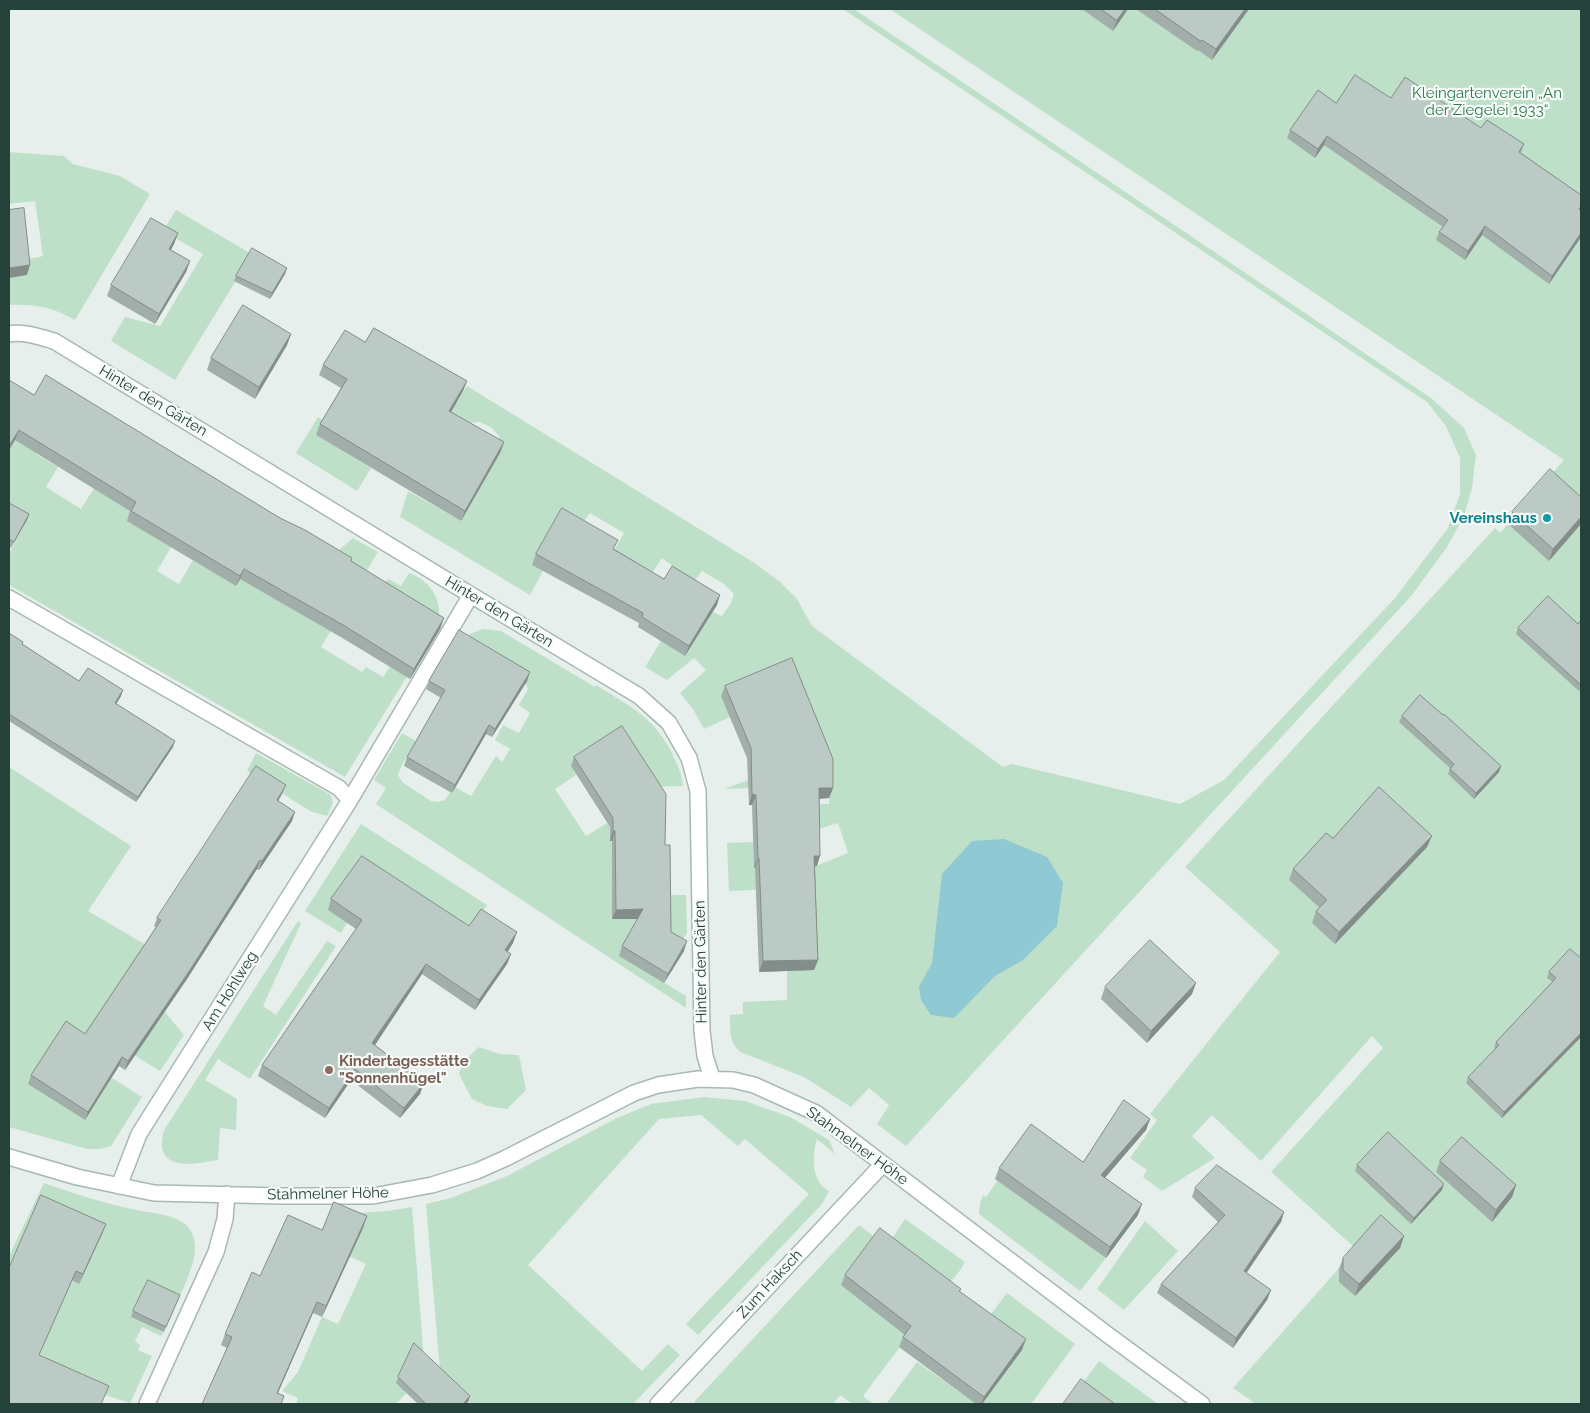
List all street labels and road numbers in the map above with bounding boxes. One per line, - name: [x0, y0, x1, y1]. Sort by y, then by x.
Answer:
- street label: Hinter den Gärten: [96, 362, 210, 440]
- street label: Hinter den Gärten: [442, 573, 556, 651]
- street label: Hinter den Gärten: [691, 900, 711, 1024]
- street label: Am Hohlweg: [198, 948, 262, 1034]
- street label: Stahmelner Höhe: [803, 1103, 911, 1189]
- street label: Stahmelner Höhe: [267, 1184, 389, 1204]
- street label: Zum Haksch: [734, 1246, 806, 1322]

